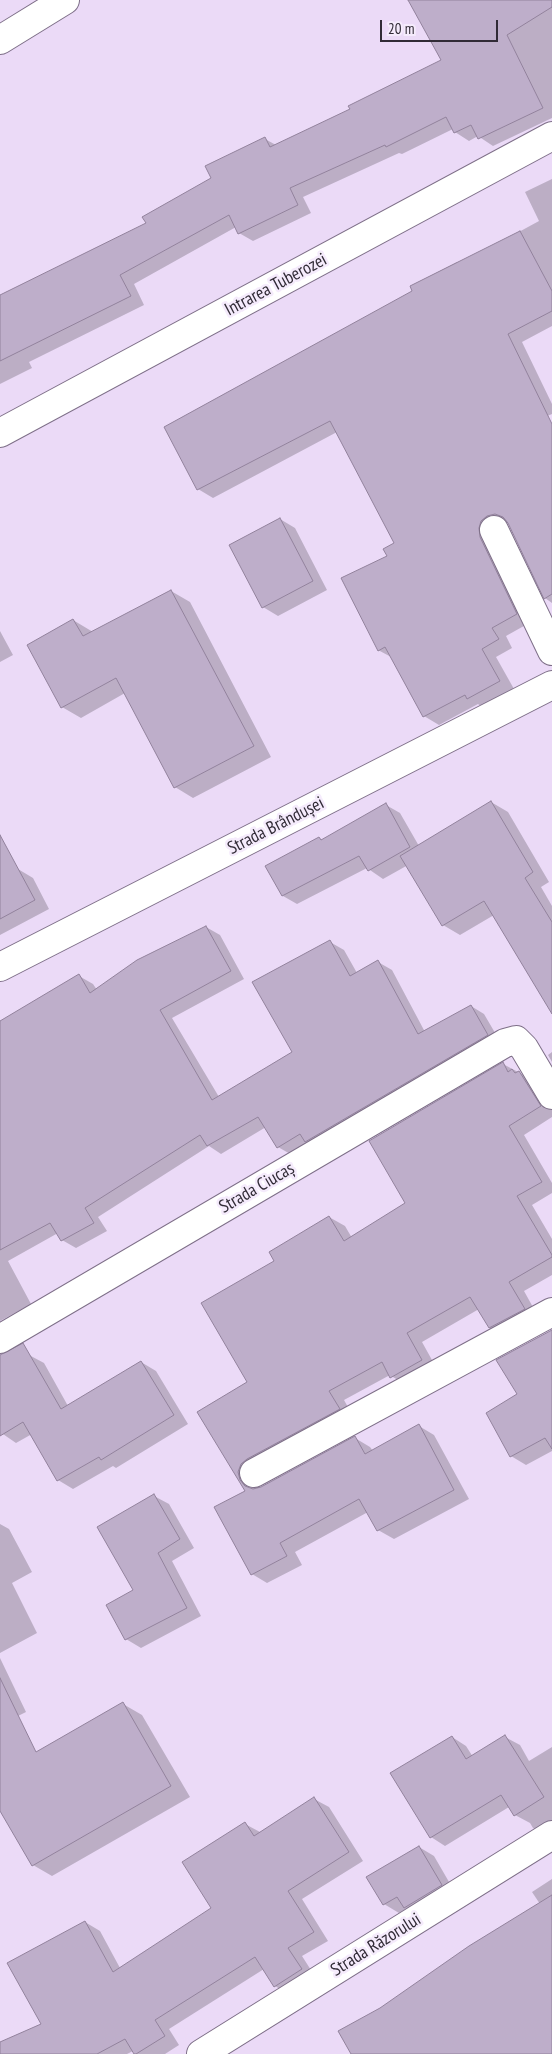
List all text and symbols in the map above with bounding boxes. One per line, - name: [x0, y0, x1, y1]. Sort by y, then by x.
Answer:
- scale bar: [382, 10, 500, 42]
- text: 20 m: [388, 19, 414, 38]
- street label: Intrarea Tuberozei: [221, 249, 331, 321]
- street label: Strada Brândușei: [224, 793, 328, 859]
- street label: Strada Ciucaș: [216, 1158, 298, 1218]
- street label: Strada Răzorului: [327, 1909, 425, 1981]

